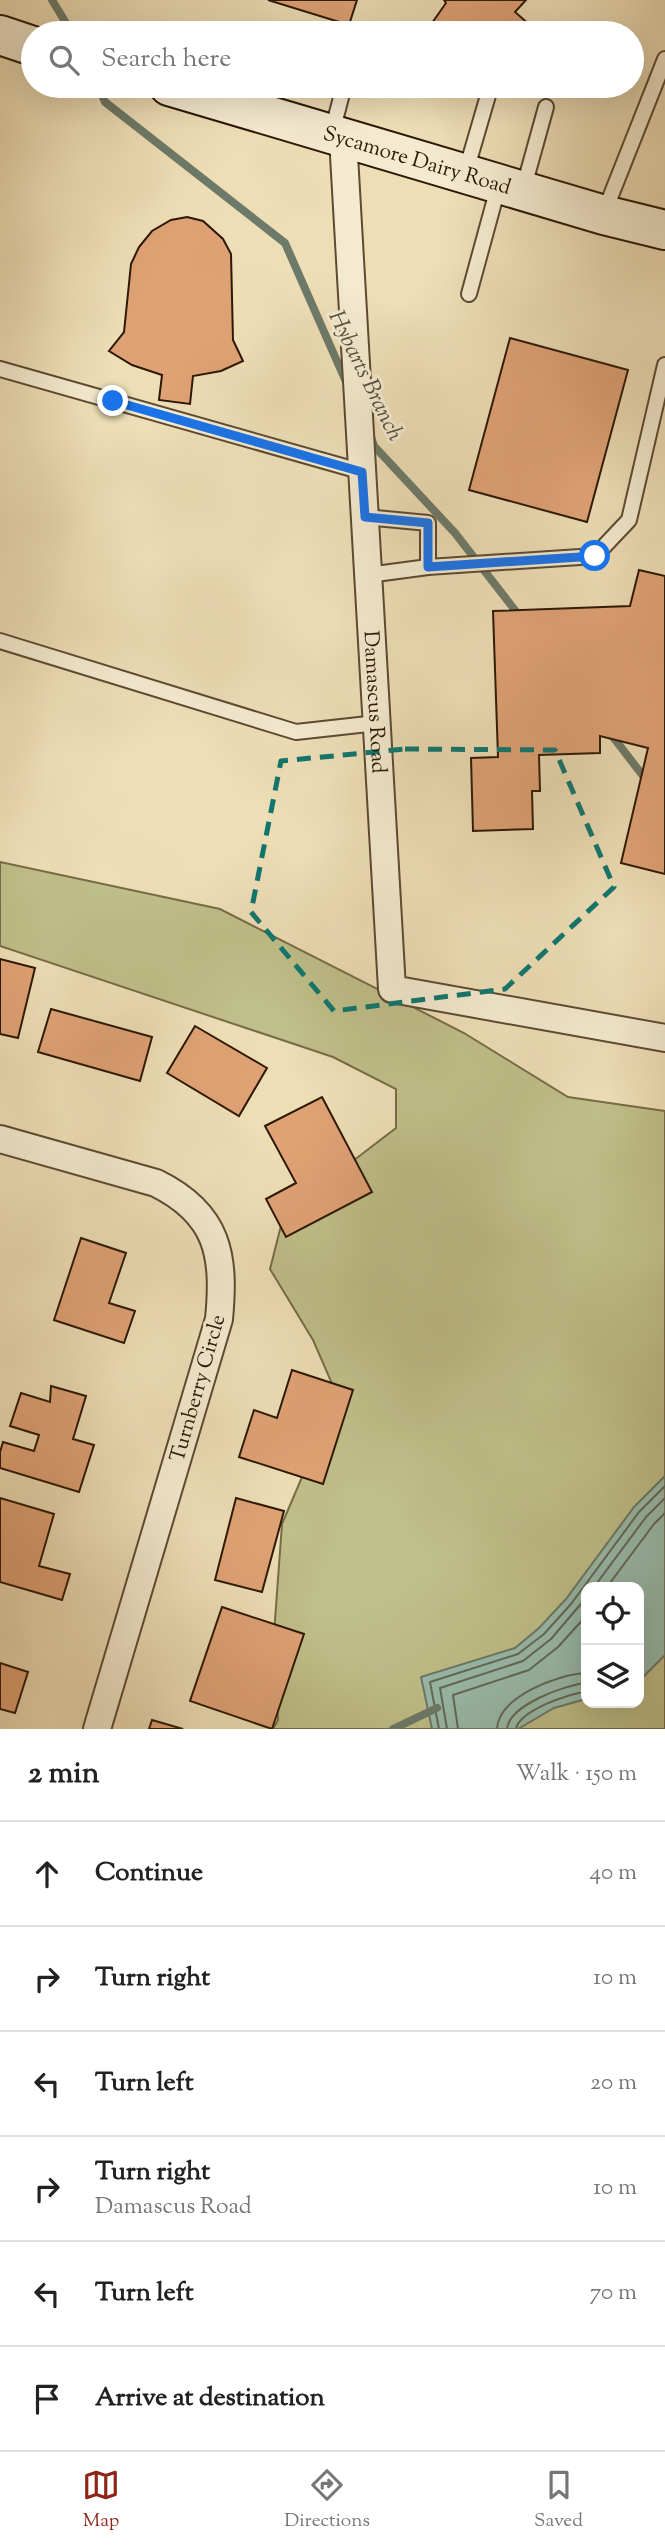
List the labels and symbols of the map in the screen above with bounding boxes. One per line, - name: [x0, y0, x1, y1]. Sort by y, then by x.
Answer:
- street label: Sycamore Dairy Road: [319, 119, 515, 204]
- water label: Hybarts Branch: [319, 305, 411, 447]
- route end: [97, 385, 128, 416]
- route start: [579, 540, 610, 571]
- street label: Damascus Road: [354, 630, 393, 775]
- street label: Turnberry Circle: [164, 1311, 234, 1466]

